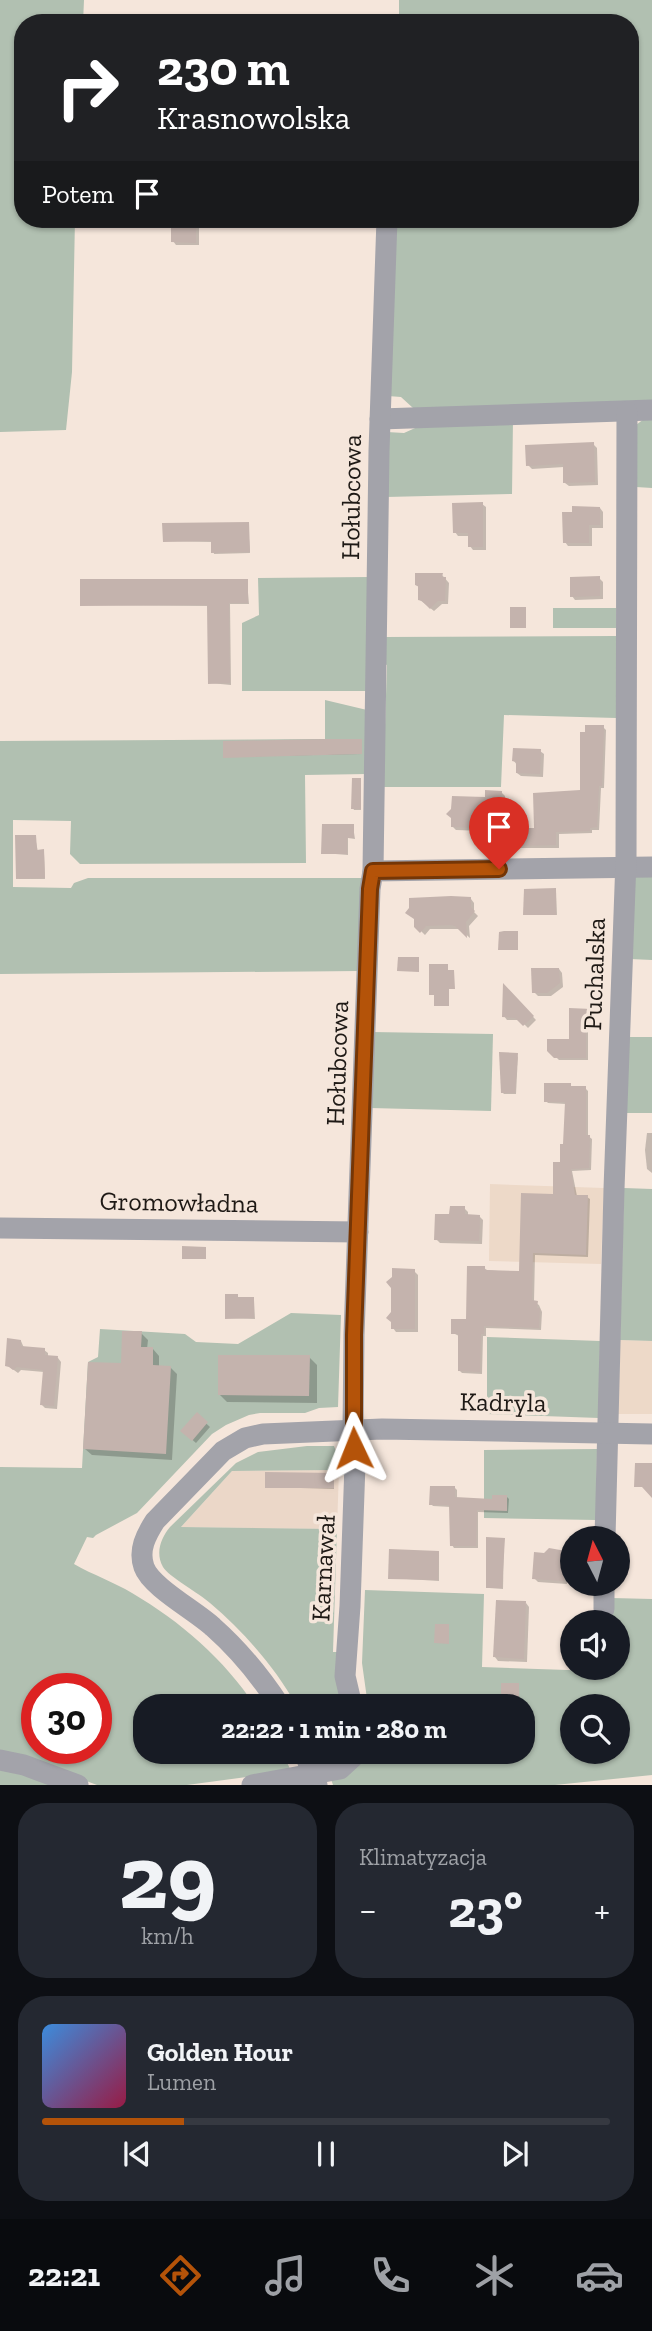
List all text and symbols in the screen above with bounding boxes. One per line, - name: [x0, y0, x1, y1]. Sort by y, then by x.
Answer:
- text: 230 m: [157, 39, 290, 98]
- icon: right: [42, 42, 133, 133]
- text: Krasnowolska: [157, 99, 350, 137]
- icon: arrive: [128, 175, 166, 213]
- text: Potem: [42, 178, 114, 210]
- street label: Hołubcowa: [334, 434, 368, 560]
- pin: [469, 797, 529, 869]
- icon: arrive: [480, 808, 518, 846]
- street label: Puchalska: [576, 917, 612, 1031]
- street label: Hołubcowa: [319, 999, 355, 1126]
- street label: Gromowładna: [99, 1185, 259, 1219]
- street label: Kadryla: [459, 1385, 547, 1419]
- position arrow: [317, 1411, 391, 1485]
- street label: Karnawał: [304, 1514, 342, 1622]
- north arrow: [560, 1526, 630, 1596]
- map controls: [560, 1526, 630, 1764]
- button: sound: [560, 1610, 630, 1680]
- speed limit sign: 30: [21, 1673, 112, 1764]
- button: search: [560, 1694, 630, 1764]
- text: 22:22 · 1 min · 280 m: [221, 1713, 447, 1745]
- text: 29: [119, 1822, 216, 1931]
- text: Klimatyzacja: [359, 1843, 487, 1871]
- text: 23°: [448, 1878, 523, 1940]
- text: −: [359, 1887, 377, 1933]
- text: +: [594, 1887, 610, 1933]
- text: km/h: [141, 1922, 194, 1950]
- text: Golden Hour: [147, 2036, 293, 2068]
- text: Lumen: [147, 2068, 216, 2096]
- icon: previous: [118, 2135, 156, 2173]
- icon: pause: [307, 2135, 345, 2173]
- icon: next: [496, 2135, 534, 2173]
- icon: directions: [156, 2251, 205, 2300]
- icon: music: [261, 2251, 310, 2300]
- icon: phone: [366, 2251, 415, 2300]
- icon: climate: [470, 2251, 519, 2300]
- icon: car: [575, 2251, 624, 2300]
- text: 22:21: [28, 2256, 100, 2294]

